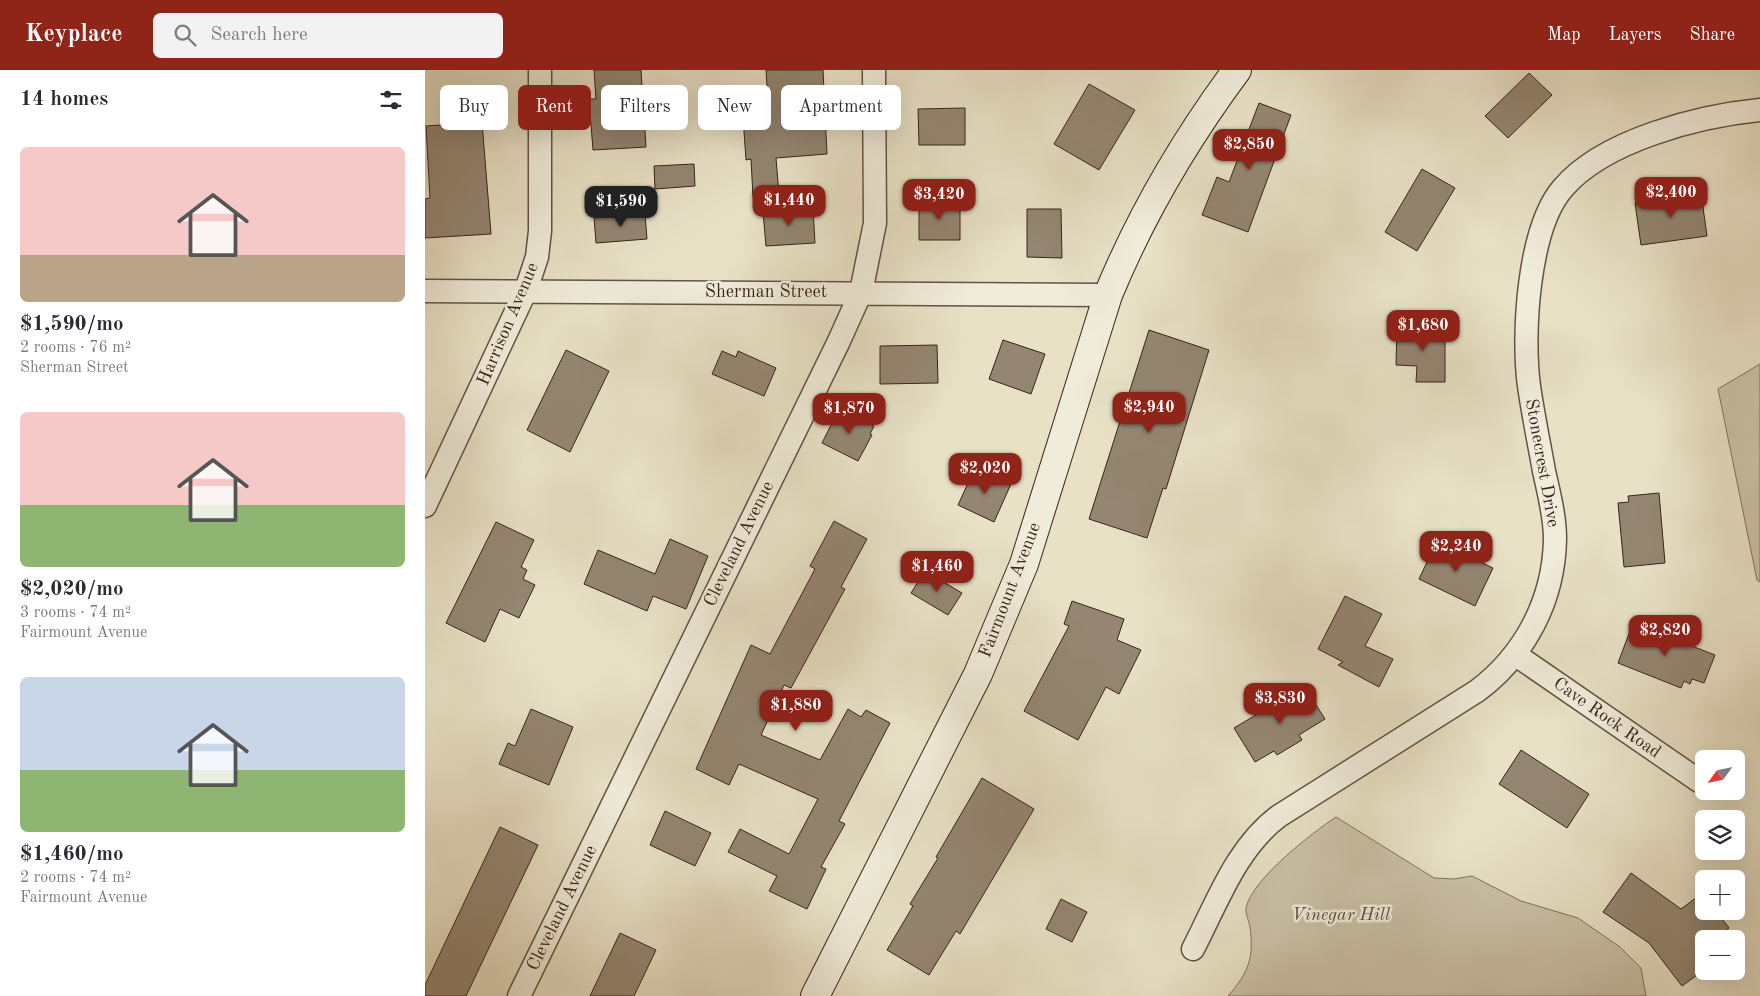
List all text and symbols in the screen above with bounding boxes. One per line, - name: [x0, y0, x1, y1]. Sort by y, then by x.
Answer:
- search box: [153, 13, 503, 58]
- icon: search: [171, 21, 199, 49]
- text: Keyplace: [25, 23, 123, 47]
- text: Search here: [211, 26, 308, 45]
- text: Map: [1547, 26, 1581, 44]
- text: Layers: [1609, 26, 1661, 44]
- text: Share: [1689, 26, 1735, 44]
- chip: Buy: [440, 85, 508, 130]
- chip: Rent: [518, 85, 591, 130]
- chip: Filters: [601, 85, 688, 130]
- chip: New: [698, 85, 771, 130]
- chip: Apartment: [781, 85, 901, 130]
- icon: filters: [377, 86, 405, 114]
- text: 14 homes: [20, 89, 108, 110]
- pin: $2,850: [1208, 128, 1290, 171]
- text: $2,850: [1224, 137, 1274, 153]
- pin: $2,400: [1630, 176, 1712, 219]
- pin: $3,420: [898, 178, 980, 221]
- icon: home: [168, 180, 258, 270]
- pin: $1,440: [748, 184, 830, 227]
- text: $2,400: [1646, 185, 1696, 201]
- pin: $1,590: [580, 186, 662, 228]
- text: $3,420: [914, 187, 964, 203]
- text: $1,440: [764, 193, 814, 209]
- text: $1,590: [596, 194, 646, 210]
- street label: Harrison Avenue: [474, 260, 542, 388]
- street label: Sherman Street: [705, 283, 827, 301]
- pin: $1,680: [1382, 310, 1464, 352]
- text: $1,590/mo: [20, 314, 124, 335]
- text: $1,680: [1398, 318, 1448, 334]
- text: 2 rooms · 76 m²: [20, 340, 131, 356]
- text: Sherman Street: [20, 360, 129, 376]
- pin: $1,870: [808, 392, 890, 435]
- pin: $2,940: [1108, 392, 1190, 434]
- street label: Stonecrest Drive: [1522, 397, 1562, 529]
- text: $2,940: [1124, 400, 1174, 416]
- text: $1,870: [824, 401, 874, 417]
- icon: home: [168, 445, 258, 535]
- pin: $2,020: [944, 452, 1026, 495]
- text: $2,020: [960, 461, 1010, 477]
- street label: Cleveland Avenue: [701, 478, 777, 610]
- street label: Fairmount Avenue: [976, 520, 1044, 660]
- pin: $2,240: [1415, 530, 1497, 573]
- text: $2,240: [1431, 539, 1481, 555]
- pin: $1,460: [896, 550, 978, 593]
- text: $1,460: [912, 559, 962, 575]
- text: $2,020/mo: [20, 579, 124, 600]
- text: 3 rooms · 74 m²: [20, 605, 131, 621]
- pin: $2,820: [1624, 614, 1706, 657]
- text: $2,820: [1640, 623, 1690, 639]
- text: Fairmount Avenue: [20, 625, 147, 641]
- street label: Cave Rock Road: [1550, 674, 1664, 762]
- pin: $3,830: [1239, 682, 1321, 725]
- pin: $1,880: [755, 690, 837, 732]
- text: $3,830: [1255, 691, 1305, 707]
- text: $1,880: [771, 698, 821, 714]
- icon: home: [168, 710, 258, 800]
- north arrow: [1695, 750, 1745, 800]
- map controls: [1695, 750, 1745, 980]
- button: layers: [1695, 810, 1745, 860]
- street label: Cleveland Avenue: [524, 842, 600, 974]
- text: $1,460/mo: [20, 844, 124, 865]
- text: 2 rooms · 74 m²: [20, 870, 131, 886]
- button: +: [1695, 870, 1745, 920]
- text: Fairmount Avenue: [20, 890, 147, 906]
- park label: Vinegar Hill: [1292, 906, 1391, 924]
- button: −: [1695, 930, 1745, 980]

